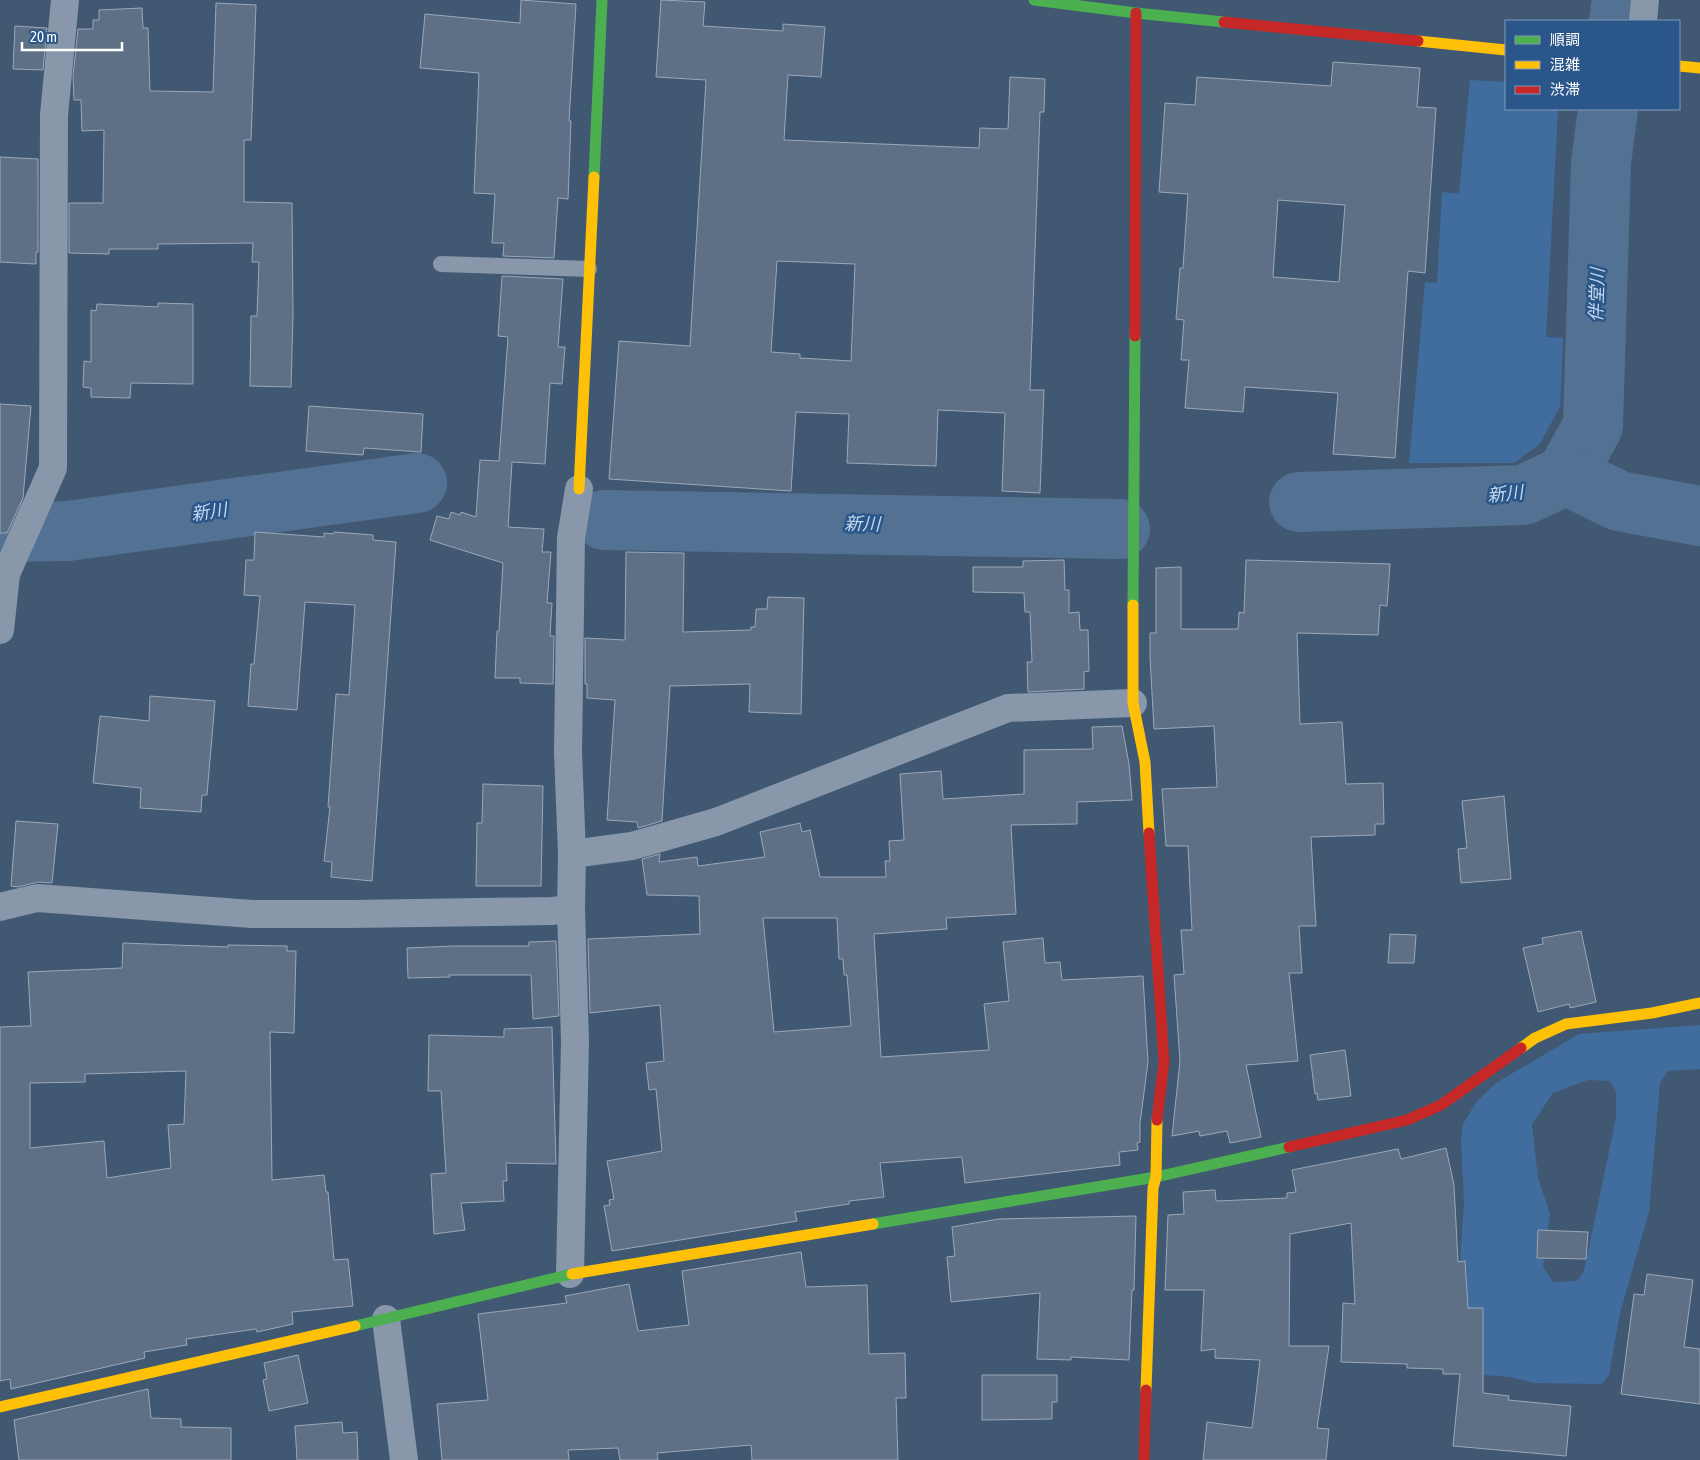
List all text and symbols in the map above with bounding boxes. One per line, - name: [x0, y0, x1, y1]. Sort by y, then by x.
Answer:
- scale bar: [22, 20, 122, 52]
- legend: [1505, 20, 1680, 110]
- text: 20 m: [30, 28, 57, 45]
- text: 順調: [1550, 31, 1580, 48]
- text: 混雑: [1550, 56, 1580, 73]
- text: 渋滞: [1550, 81, 1580, 98]
- water label: 伴堂川: [1585, 266, 1608, 322]
- water label: 新川: [1486, 481, 1526, 506]
- water label: 新川: [190, 498, 230, 524]
- water label: 新川: [844, 513, 882, 534]

